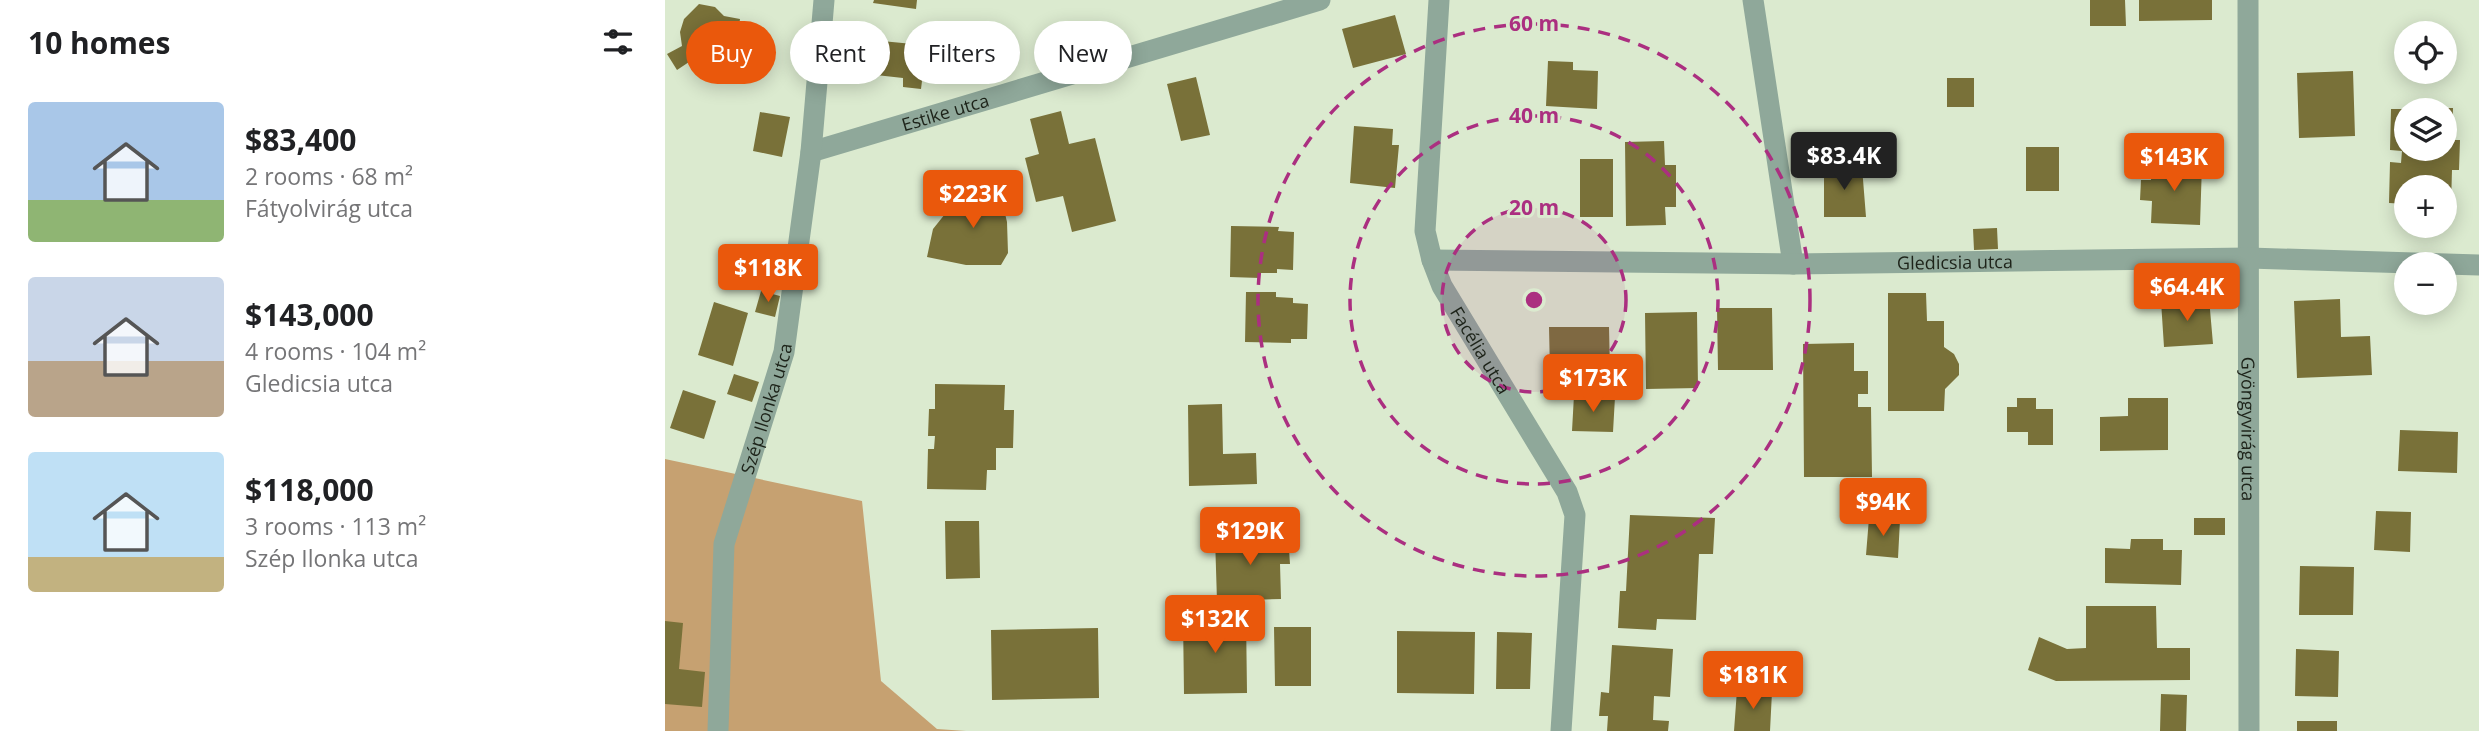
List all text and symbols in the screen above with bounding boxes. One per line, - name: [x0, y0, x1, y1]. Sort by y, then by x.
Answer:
- text: 60 m: [1509, 9, 1559, 37]
- chip: Buy: [686, 21, 776, 84]
- chip: Rent: [790, 21, 890, 84]
- chip: Filters: [904, 21, 1020, 84]
- chip: New: [1034, 21, 1132, 84]
- map controls: [2394, 21, 2457, 315]
- button: locate: [2394, 21, 2457, 84]
- text: 10 homes: [28, 22, 171, 63]
- icon: filters: [599, 23, 637, 61]
- street label: Estike utca: [899, 88, 992, 136]
- button: layers: [2394, 98, 2457, 161]
- text: 40 m: [1509, 101, 1559, 129]
- text: $83,400: [245, 119, 356, 160]
- icon: home: [84, 130, 168, 214]
- pin: $83.4K: [1787, 132, 1901, 192]
- pin: $143K: [2125, 134, 2223, 193]
- text: $83.4K: [1807, 139, 1881, 171]
- text: $143K: [2140, 140, 2208, 172]
- text: 2 rooms · 68 m²: [245, 160, 413, 192]
- pin: $223K: [924, 170, 1022, 230]
- button: +: [2394, 175, 2457, 238]
- text: $223K: [939, 177, 1007, 209]
- text: Fátyolvirág utca: [245, 192, 413, 224]
- text: 20 m: [1509, 193, 1559, 221]
- pin: $118K: [719, 244, 817, 304]
- street label: Gledicsia utca: [1897, 249, 2013, 275]
- text: $118K: [734, 251, 802, 283]
- button: −: [2394, 252, 2457, 315]
- pin: $64.4K: [2130, 264, 2244, 323]
- text: $64.4K: [2150, 270, 2224, 302]
- centre of rings: [1522, 288, 1546, 312]
- text: $143,000: [245, 294, 374, 335]
- street label: Facélia utca: [1445, 302, 1517, 398]
- icon: home: [84, 305, 168, 389]
- text: 4 rooms · 104 m²: [245, 335, 426, 367]
- street label: Szép Ilonka utca: [735, 342, 797, 477]
- pin: $173K: [1544, 354, 1642, 414]
- street label: Gyöngyvirág utca: [2236, 357, 2261, 501]
- text: $173K: [1559, 361, 1627, 393]
- text: Gledicsia utca: [245, 367, 393, 399]
- text: $118,000: [245, 469, 374, 510]
- pin: $94K: [1842, 478, 1924, 538]
- icon: home: [84, 480, 168, 564]
- text: $94K: [1856, 485, 1910, 517]
- pin: $129K: [1201, 508, 1299, 567]
- text: 3 rooms · 113 m²: [245, 510, 426, 542]
- text: $129K: [1216, 514, 1284, 546]
- text: Szép Ilonka utca: [245, 542, 418, 574]
- pin: $132K: [1166, 596, 1264, 655]
- text: $132K: [1181, 602, 1249, 634]
- pin: $181K: [1704, 652, 1802, 711]
- text: $181K: [1719, 658, 1787, 690]

